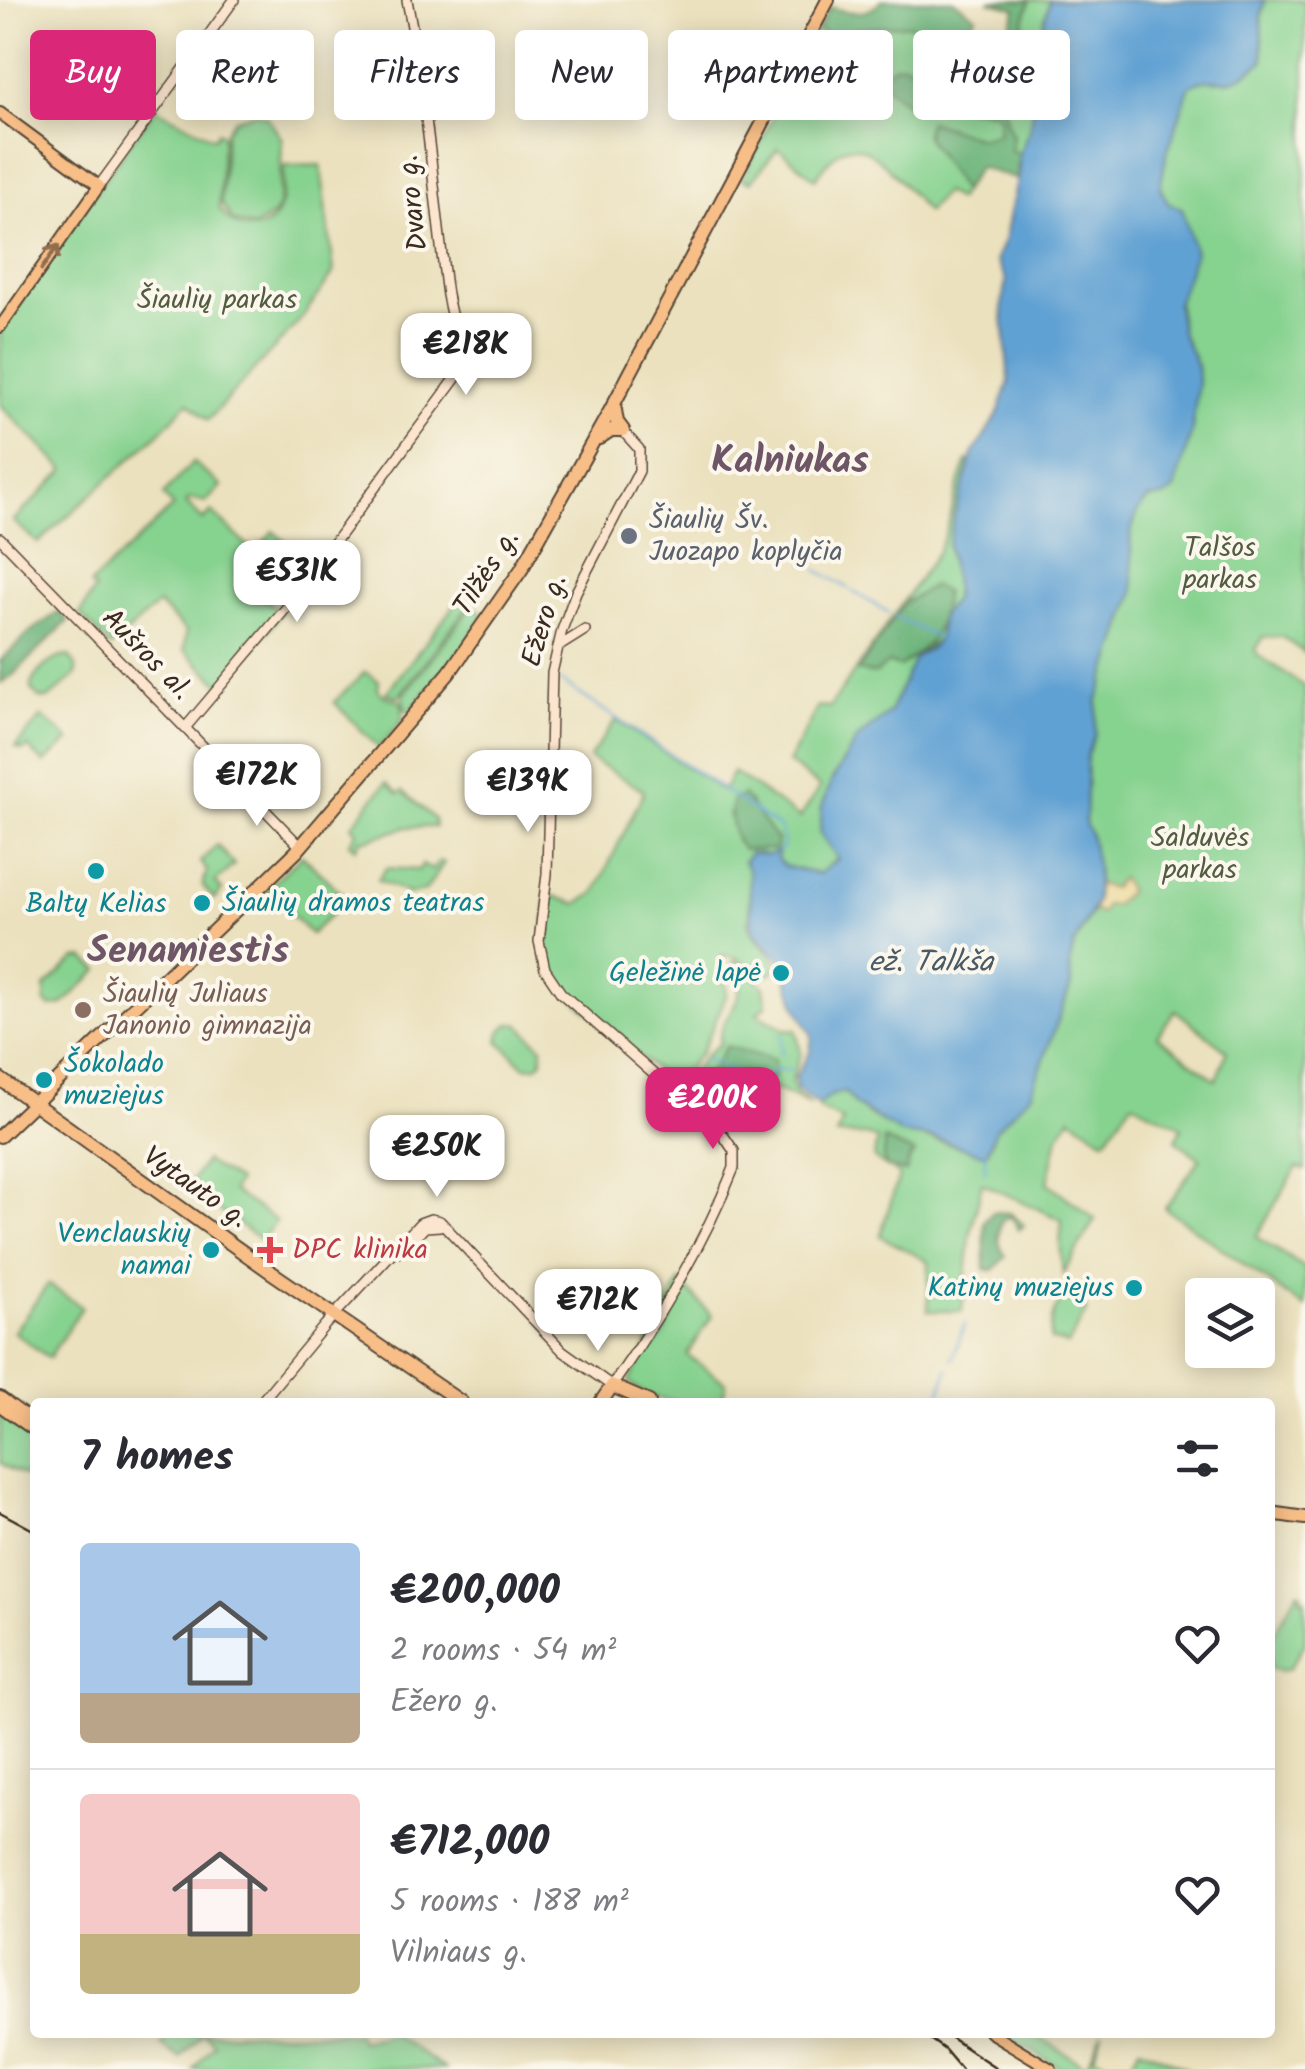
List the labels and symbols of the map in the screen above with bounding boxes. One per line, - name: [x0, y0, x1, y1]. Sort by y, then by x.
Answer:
- street label: Dvaro g.: [387, 153, 441, 253]
- one-way arrow: [39, 243, 60, 271]
- park label: Šiaulių parkas: [137, 278, 297, 323]
- pin: €218K: [396, 313, 536, 398]
- district label: Kalniukas: [711, 432, 869, 492]
- place label: Šiaulių Šv. Juozapo koplyčia: [649, 498, 843, 575]
- street label: Tilžės g.: [442, 521, 532, 625]
- marker: Šiaulių Šv. Juozapo koplyčia: [618, 525, 640, 547]
- park label: Talšos parkas: [1181, 526, 1257, 603]
- pin: €531K: [227, 540, 367, 625]
- street label: Ežero g.: [510, 569, 580, 673]
- street label: Aušros al.: [90, 598, 202, 712]
- pin: €172K: [187, 744, 327, 829]
- pin: €139K: [458, 750, 598, 835]
- park label: Salduvės parkas: [1151, 816, 1249, 893]
- marker: Baltų Kelias: [85, 860, 107, 882]
- place label: Šiaulių dramos teatras: [222, 881, 484, 926]
- place label: Baltų Kelias: [25, 882, 167, 927]
- marker: Šiaulių dramos teatras: [191, 892, 213, 914]
- district label: Senamiestis: [87, 922, 289, 982]
- water label: ež. Talkša: [869, 939, 995, 987]
- place label: Geležinė lapė: [609, 951, 761, 996]
- marker: Geležinė lapė: [770, 962, 792, 984]
- place label: Šiaulių Juliaus Janonio gimnazija: [103, 972, 312, 1049]
- marker: Šiaulių Juliaus Janonio gimnazija: [72, 999, 94, 1021]
- place label: Šokolado muziejus: [64, 1042, 164, 1119]
- pin: €200K: [643, 1067, 783, 1152]
- marker: Šokolado muziejus: [33, 1069, 55, 1091]
- pin: €250K: [367, 1115, 507, 1200]
- street label: Vytauto g.: [133, 1135, 257, 1241]
- place label: Venclauskių namai: [58, 1212, 192, 1289]
- place label: DPC klinika: [292, 1228, 428, 1273]
- marker: DPC klinika: [257, 1237, 283, 1263]
- marker: Venclauskių namai: [200, 1239, 222, 1261]
- place label: Katinų muziejus: [927, 1266, 1114, 1311]
- pin: €712K: [528, 1269, 668, 1354]
- marker: Katinų muziejus: [1123, 1277, 1145, 1299]

